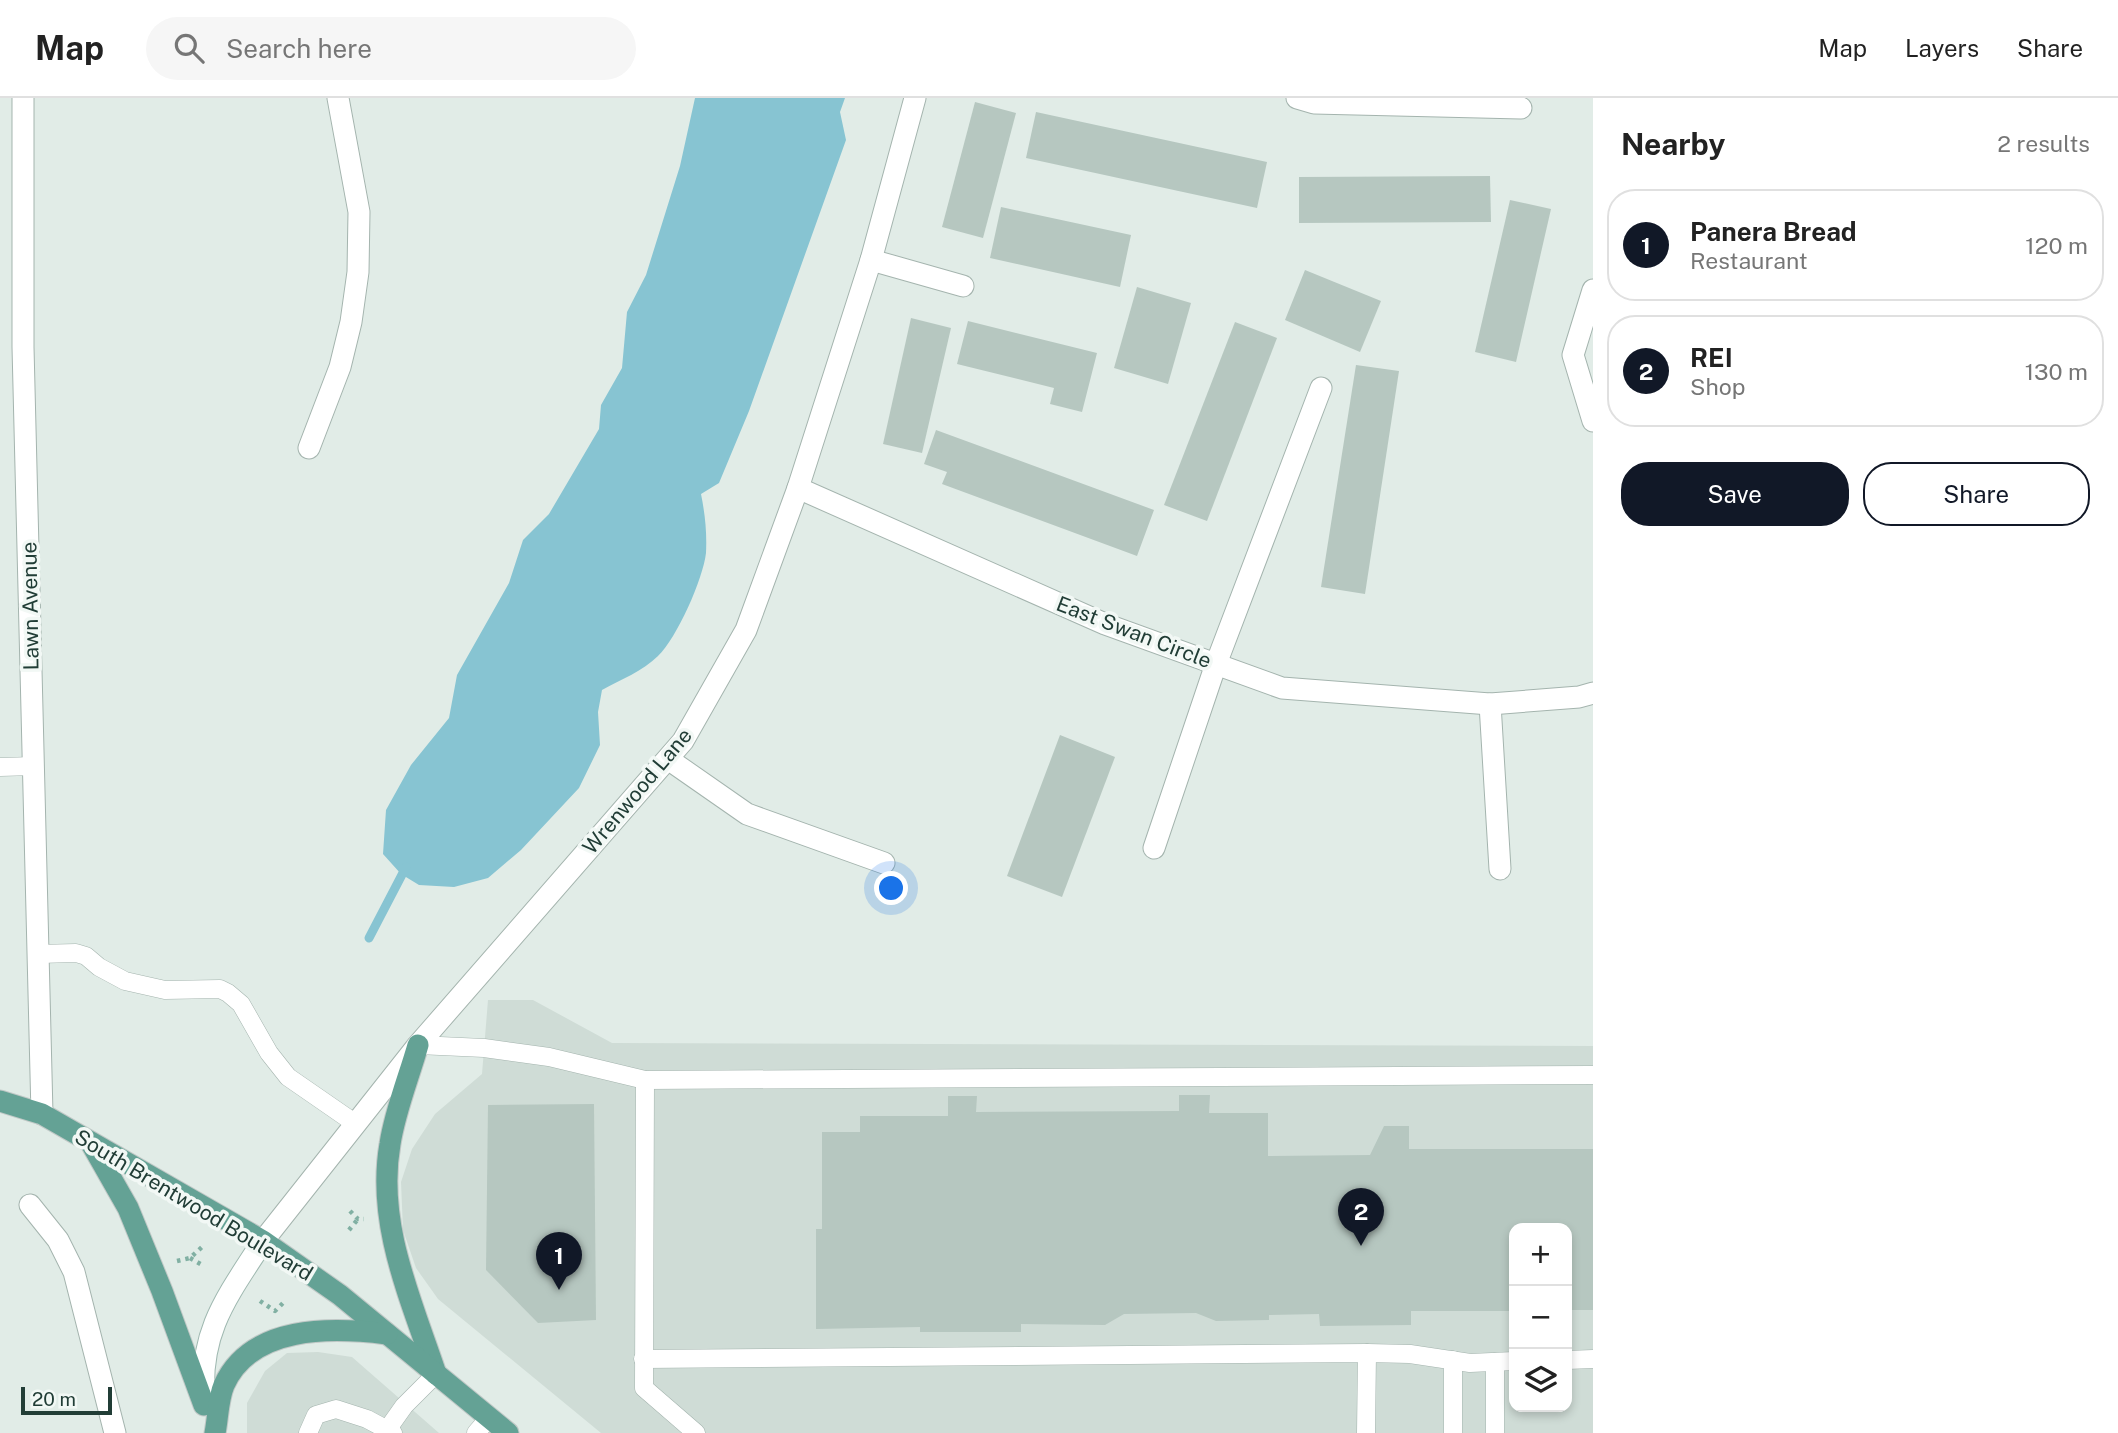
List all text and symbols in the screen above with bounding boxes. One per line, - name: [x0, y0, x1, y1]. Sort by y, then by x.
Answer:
- search box: [146, 17, 636, 80]
- text: Map: [35, 29, 104, 67]
- icon: search: [170, 29, 208, 67]
- text: Search here: [226, 33, 372, 64]
- text: Map: [1818, 34, 1867, 62]
- text: Layers: [1905, 34, 1979, 62]
- text: Share: [2017, 34, 2083, 62]
- text: Nearby: [1621, 126, 1725, 162]
- text: 2 results: [1997, 130, 2090, 157]
- text: Panera Bread: [1690, 216, 1857, 247]
- text: 1: [1641, 232, 1651, 259]
- text: 120 m: [2025, 232, 2088, 259]
- text: Restaurant: [1690, 247, 1808, 274]
- text: REI: [1690, 342, 1733, 373]
- text: 2: [1639, 358, 1653, 385]
- text: 130 m: [2025, 358, 2088, 385]
- text: Shop: [1690, 373, 1745, 400]
- button: Save: [1621, 462, 1849, 526]
- button: Share: [1863, 462, 2090, 526]
- street label: Lawn Avenue: [16, 541, 44, 671]
- street label: East Swan Circle: [1053, 591, 1215, 673]
- street label: Wrenwood Lane: [577, 723, 697, 859]
- your location: [874, 871, 908, 905]
- street label: South Brentwood Boulevard: [70, 1124, 318, 1286]
- pin: 2: [1338, 1188, 1384, 1246]
- map controls: [1509, 1223, 1572, 1412]
- button: +: [1509, 1223, 1572, 1286]
- pin: 1: [536, 1232, 582, 1290]
- button: −: [1509, 1286, 1572, 1349]
- button: layers: [1509, 1349, 1572, 1412]
- scale bar: [21, 1384, 112, 1416]
- text: 20 m: [32, 1388, 76, 1410]

